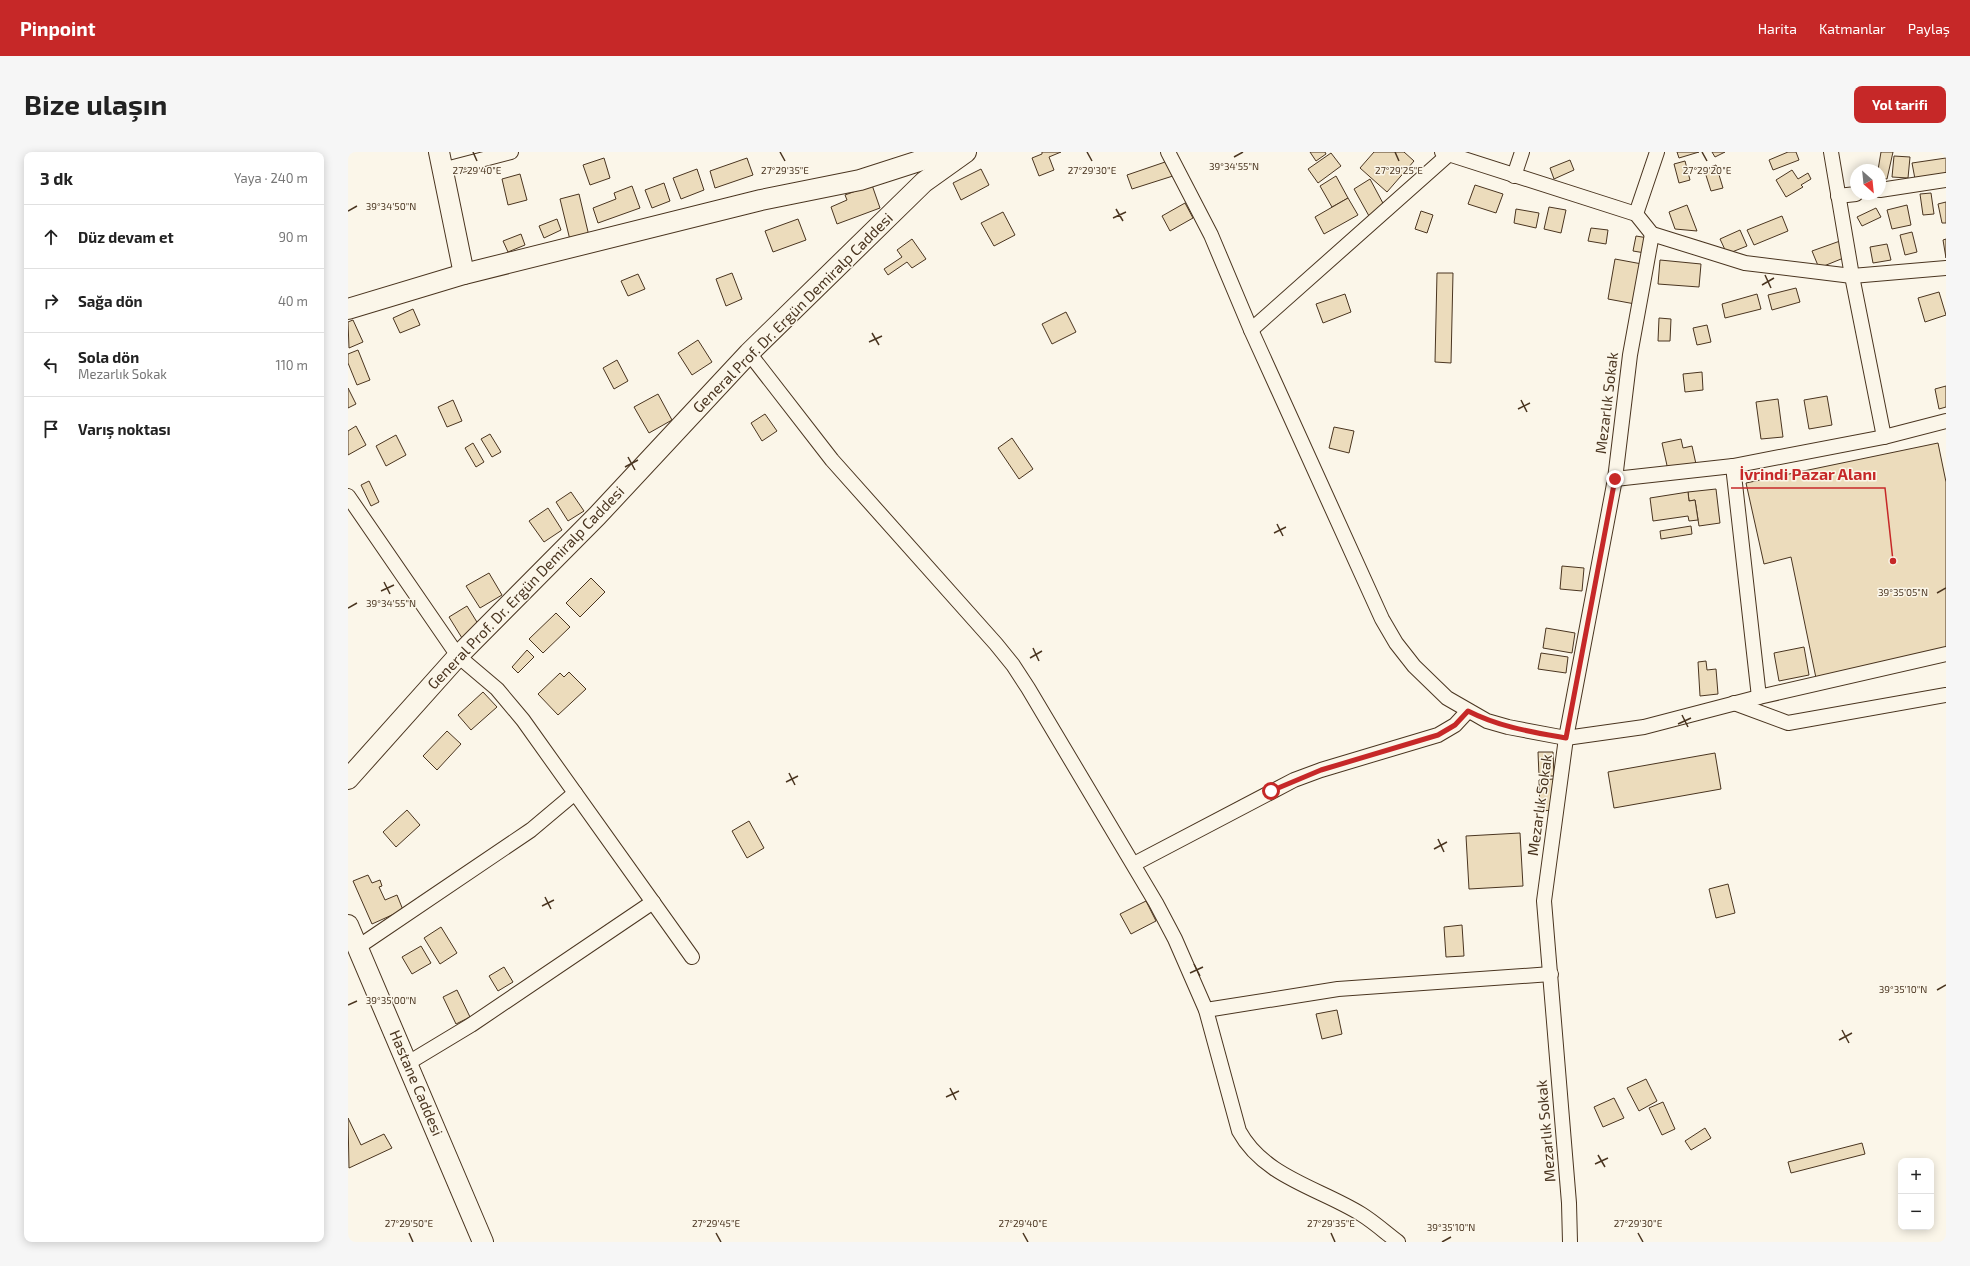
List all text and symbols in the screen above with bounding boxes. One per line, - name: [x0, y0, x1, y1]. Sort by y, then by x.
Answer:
- text: Pinpoint: [20, 17, 96, 40]
- text: Harita: [1758, 20, 1797, 37]
- text: Katmanlar: [1819, 20, 1886, 37]
- text: Paylaş: [1908, 20, 1950, 37]
- button: Yol tarifi: [1854, 86, 1946, 123]
- text: Bize ulaşın: [24, 87, 167, 121]
- text: 39°34'55"N: [1209, 160, 1259, 172]
- text: 27°29'40"E: [453, 164, 502, 176]
- text: 27°29'35"E: [761, 164, 809, 176]
- text: 27°29'30"E: [1068, 164, 1117, 176]
- text: 27°29'25"E: [1375, 164, 1423, 176]
- text: 27°29'20"E: [1683, 164, 1732, 176]
- north arrow: [1850, 164, 1886, 200]
- text: 3 dk: [40, 168, 73, 188]
- text: Yaya · 240 m: [234, 170, 308, 186]
- text: 39°34'50"N: [366, 200, 416, 212]
- street label: General Prof. Dr. Ergün Demiralp Caddesi: [689, 209, 896, 416]
- icon: ahead: [40, 226, 62, 248]
- text: Düz devam et: [78, 228, 174, 246]
- text: 90 m: [278, 229, 308, 245]
- icon: right: [40, 290, 62, 312]
- text: Sağa dön: [78, 292, 143, 310]
- text: 40 m: [278, 293, 308, 309]
- text: Sola dön: [78, 348, 139, 366]
- street label: Mezarlık Sokak: [1591, 351, 1621, 455]
- icon: left: [40, 354, 62, 376]
- text: 110 m: [276, 357, 308, 373]
- text: Mezarlık Sokak: [78, 366, 167, 382]
- icon: arrive: [40, 418, 62, 440]
- text: Varış noktası: [78, 420, 171, 438]
- callout: İvrindi Pazar Alanı: [1731, 460, 1885, 488]
- text: İvrindi Pazar Alanı: [1740, 464, 1876, 483]
- route end: [1606, 470, 1624, 488]
- street label: General Prof. Dr. Ergün Demiralp Caddesi: [423, 482, 627, 693]
- text: 39°35'05"N: [1878, 586, 1928, 598]
- text: 39°34'55"N: [366, 597, 416, 609]
- street label: Mezarlık Sokak: [1523, 752, 1555, 857]
- route start: [1262, 782, 1280, 800]
- text: 39°35'10"N: [1879, 983, 1927, 995]
- text: 39°35'00"N: [366, 994, 416, 1006]
- street label: Hastane Caddesi: [386, 1027, 447, 1138]
- street label: Mezarlık Sokak: [1532, 1079, 1558, 1183]
- map controls: [1898, 1158, 1934, 1230]
- button: +: [1898, 1158, 1934, 1194]
- button: −: [1898, 1194, 1934, 1230]
- text: 27°29'50"E: [385, 1217, 434, 1229]
- text: 27°29'45"E: [692, 1217, 741, 1229]
- text: 27°29'40"E: [999, 1217, 1048, 1229]
- text: 27°29'35"E: [1307, 1217, 1355, 1229]
- text: 27°29'30"E: [1614, 1217, 1663, 1229]
- text: 39°35'10"N: [1427, 1221, 1475, 1233]

